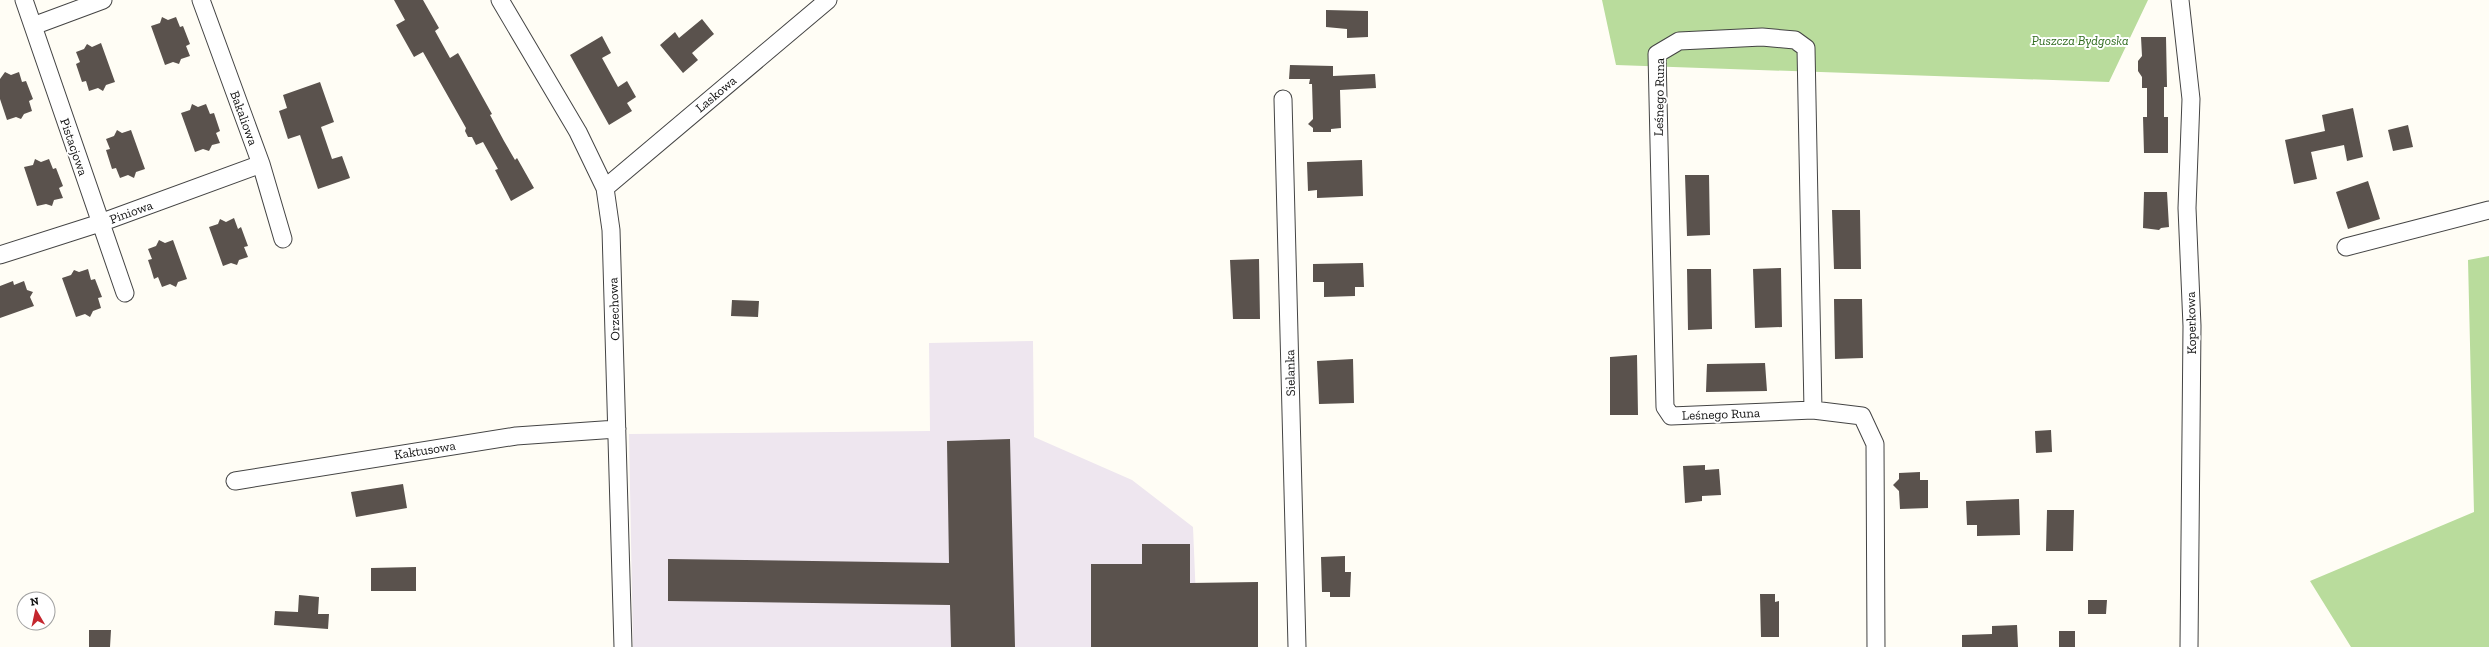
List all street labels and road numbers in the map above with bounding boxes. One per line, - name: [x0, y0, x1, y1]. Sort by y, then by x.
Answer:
- street label: Leśnego Runa: [1651, 57, 1667, 136]
- street label: Laskowa: [693, 72, 740, 115]
- street label: Bakaliowa: [227, 89, 261, 148]
- street label: Pistacjowa: [56, 116, 91, 179]
- street label: Piniowa: [107, 197, 155, 227]
- street label: Orzechowa: [605, 276, 623, 341]
- street label: Koperkowa: [2183, 291, 2199, 354]
- street label: Sielanka: [1282, 349, 1298, 397]
- street label: Leśnego Runa: [1682, 405, 1761, 423]
- street label: Kaktusowa: [393, 438, 457, 462]

